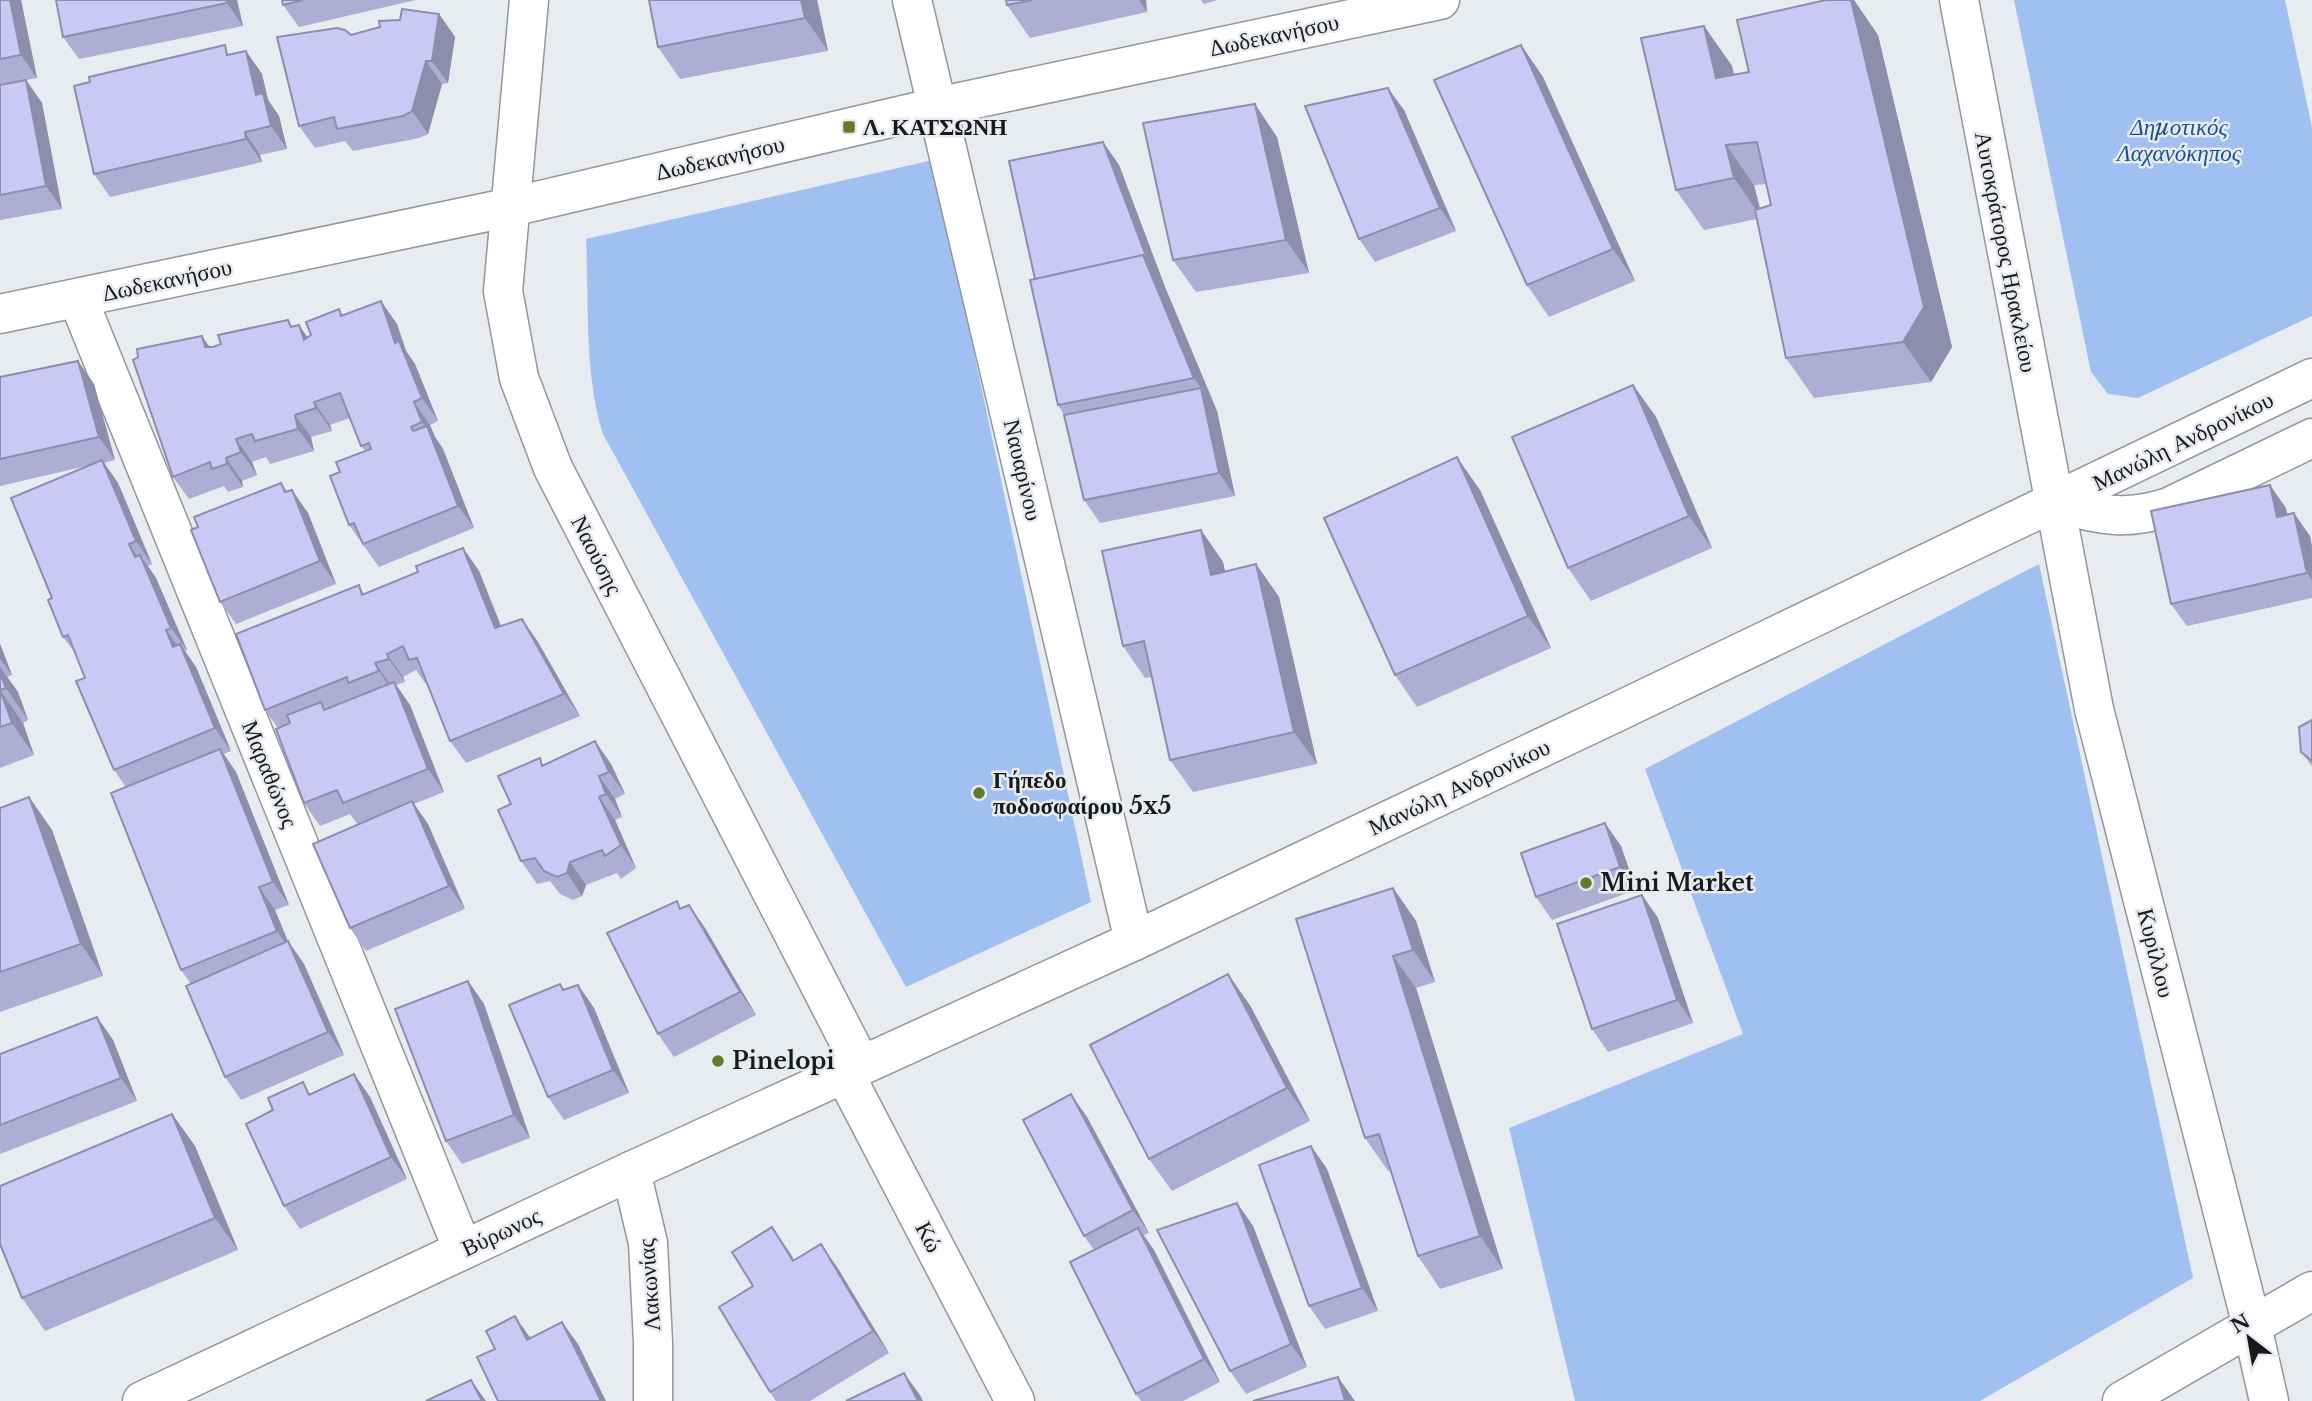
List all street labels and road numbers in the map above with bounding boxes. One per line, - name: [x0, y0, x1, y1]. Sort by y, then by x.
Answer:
- street label: Δωδεκανήσου: [1207, 8, 1341, 62]
- street label: Αυτοκράτορος Ηρακλείου: [1969, 129, 2043, 375]
- street label: Δωδεκανήσου: [653, 130, 787, 186]
- street label: Δωδεκανήσου: [100, 253, 234, 307]
- street label: Μανώλη Ανδρονίκου: [2088, 385, 2278, 497]
- street label: Ναυαρίνου: [998, 417, 1048, 523]
- street label: Ναούσης: [565, 511, 629, 599]
- street label: Μαραθώνος: [236, 716, 304, 832]
- street label: Μανώλη Ανδρονίκου: [1364, 733, 1554, 841]
- street label: Κυρίλλου: [2131, 906, 2181, 1000]
- street label: Βύρωνος: [457, 1201, 545, 1263]
- street label: Κώ: [909, 1217, 949, 1257]
- street label: Λακωνίας: [632, 1238, 666, 1332]

